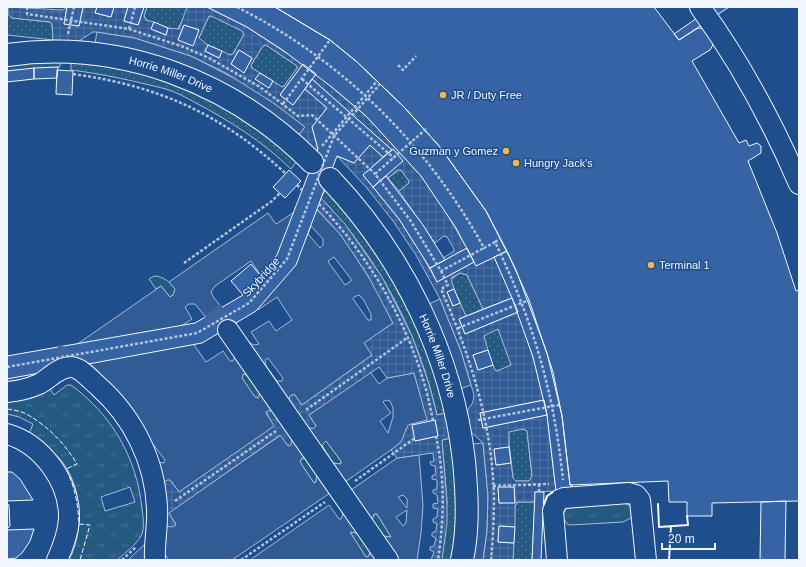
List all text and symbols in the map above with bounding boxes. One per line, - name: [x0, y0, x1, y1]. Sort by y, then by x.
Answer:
- street label: Horrie Miller Drive: [128, 54, 215, 95]
- place label: JR / Duty Free: [451, 89, 522, 101]
- marker: JR / Duty Free: [438, 90, 448, 100]
- place label: Guzman y Gomez: [409, 145, 498, 157]
- marker: Guzman y Gomez: [501, 146, 511, 156]
- place label: Hungry Jack's: [524, 157, 593, 169]
- marker: Hungry Jack's: [511, 158, 521, 168]
- street label: Skybridge: [240, 255, 282, 299]
- place label: Terminal 1: [659, 259, 710, 271]
- marker: Terminal 1: [646, 260, 656, 270]
- street label: Horrie Miller Drive: [417, 312, 458, 399]
- scale bar: [662, 525, 715, 551]
- text: 20 m: [668, 532, 695, 546]

